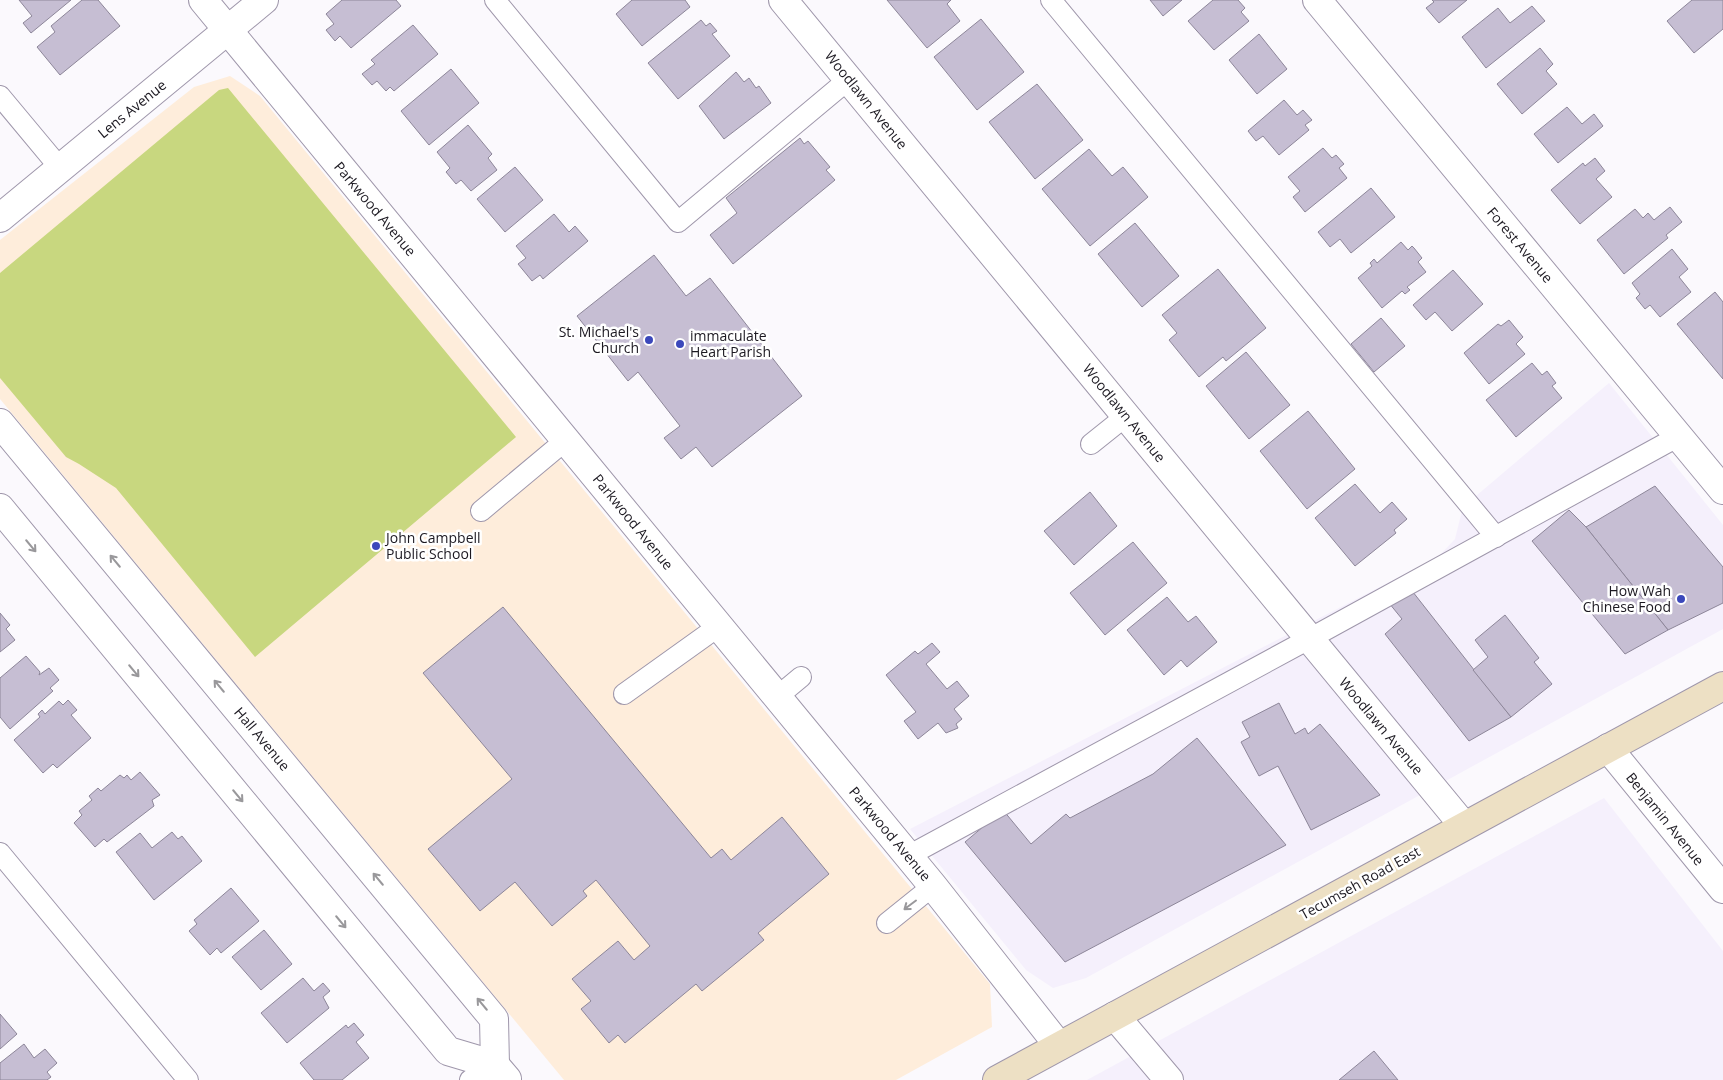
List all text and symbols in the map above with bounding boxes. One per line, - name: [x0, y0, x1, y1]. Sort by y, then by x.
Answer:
- street label: Woodlawn Avenue: [821, 47, 912, 153]
- street label: Lens Avenue: [94, 75, 170, 142]
- street label: Parkwood Avenue: [330, 157, 421, 260]
- street label: Forest Avenue: [1483, 203, 1558, 287]
- place label: St. Michael's Church: [559, 322, 639, 357]
- place label: immaculate Heart Parish: [690, 326, 771, 361]
- marker: St. Michael's Church: [643, 334, 655, 346]
- marker: immaculate Heart Parish: [674, 338, 686, 350]
- street label: Woodlawn Avenue: [1079, 360, 1170, 466]
- street label: Parkwood Avenue: [589, 470, 678, 574]
- place label: John Campbell Public School: [384, 528, 481, 563]
- one-way arrow: [25, 539, 36, 552]
- marker: John Campbell Public School: [370, 540, 382, 552]
- one-way arrow: [109, 555, 120, 568]
- place label: How Wah Chinese Food: [1583, 581, 1671, 616]
- marker: How Wah Chinese Food: [1675, 593, 1687, 605]
- one-way arrow: [129, 664, 140, 677]
- street label: Woodlawn Avenue: [1335, 673, 1428, 778]
- one-way arrow: [213, 680, 224, 693]
- street label: Hall Avenue: [230, 703, 295, 775]
- street label: Benjamin Avenue: [1622, 768, 1709, 869]
- street label: Parkwood Avenue: [845, 782, 936, 885]
- one-way arrow: [232, 790, 243, 803]
- street label: Tecumseh Road East: [1296, 842, 1423, 924]
- one-way arrow: [373, 872, 384, 885]
- one-way arrow: [904, 899, 917, 910]
- one-way arrow: [336, 915, 347, 928]
- one-way arrow: [476, 997, 488, 1010]

